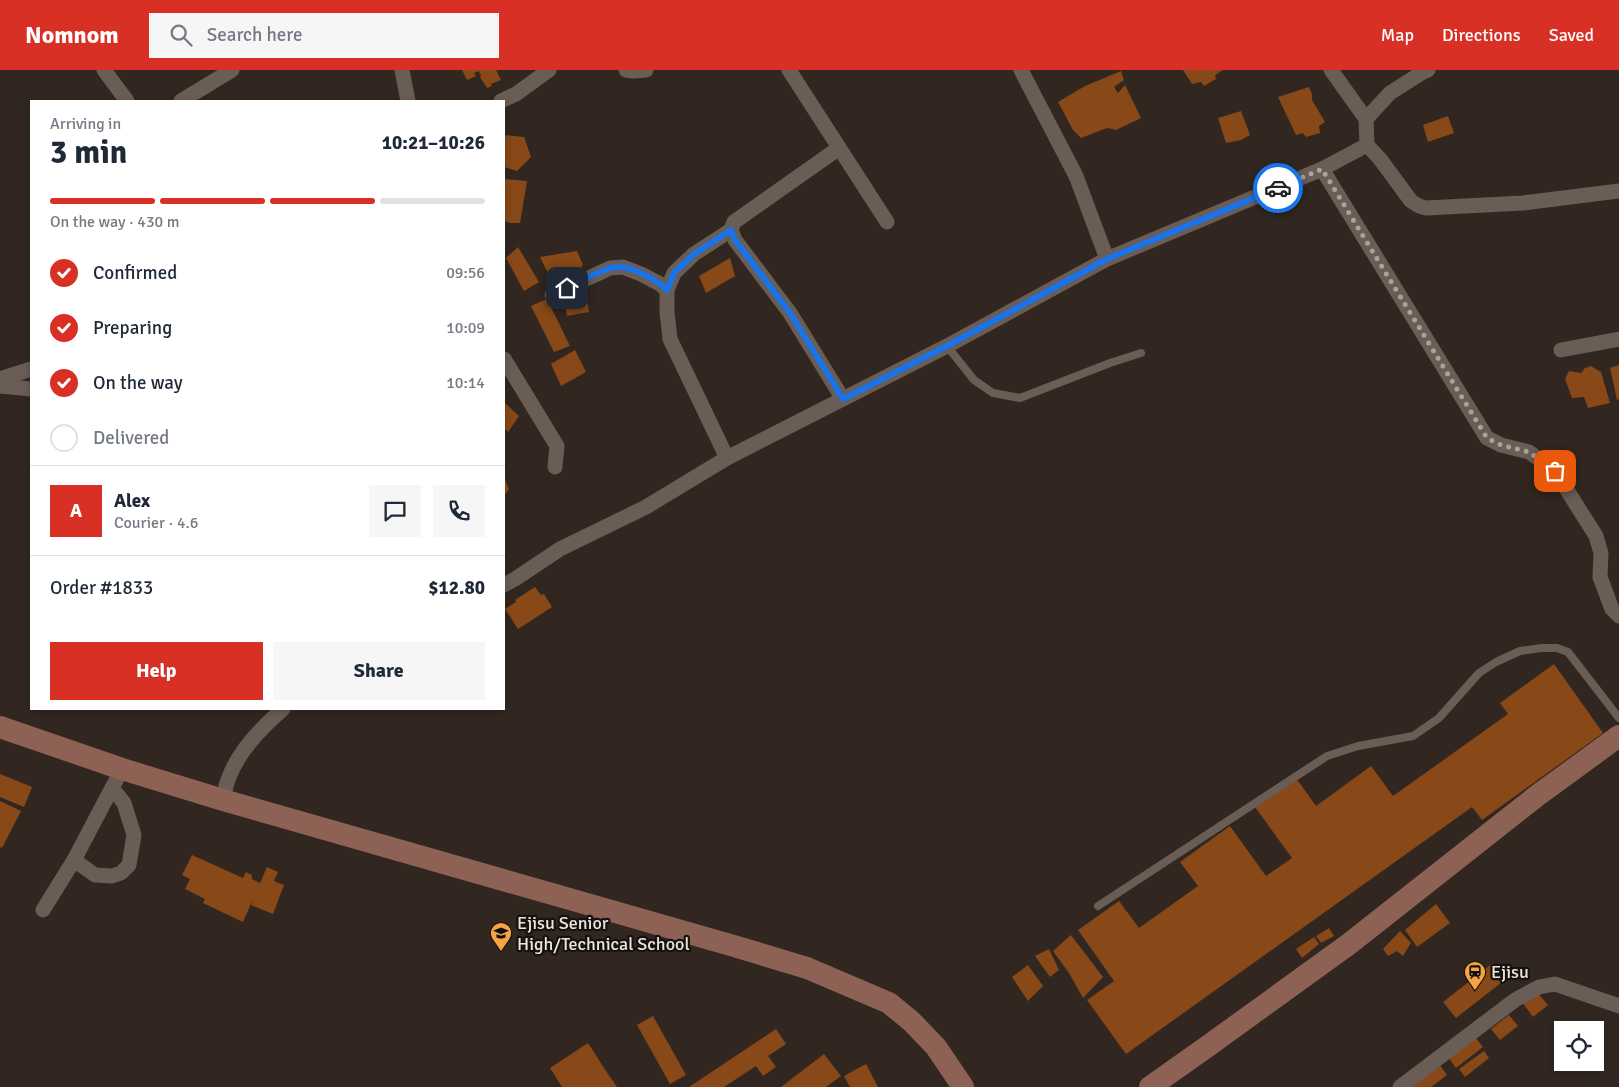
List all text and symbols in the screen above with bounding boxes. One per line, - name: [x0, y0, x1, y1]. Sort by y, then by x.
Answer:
- search box: [149, 13, 499, 58]
- text: Nomnom: [25, 20, 119, 50]
- icon: search: [167, 21, 195, 49]
- text: Search here: [207, 23, 303, 47]
- text: Map: [1381, 24, 1414, 46]
- text: Directions: [1442, 24, 1521, 46]
- text: Saved: [1549, 24, 1594, 46]
- text: Arriving in: [50, 114, 121, 134]
- text: 10:21–10:26: [382, 131, 485, 155]
- text: 3 min: [50, 133, 127, 172]
- courier: [1253, 163, 1303, 213]
- icon: car: [1264, 174, 1292, 202]
- text: On the way · 430 m: [50, 212, 180, 232]
- icon: check: [50, 259, 78, 287]
- text: Confirmed: [93, 261, 177, 285]
- text: 09:56: [446, 263, 485, 283]
- pin: [546, 267, 588, 309]
- icon: home: [553, 274, 581, 302]
- icon: check: [50, 314, 78, 342]
- text: Preparing: [93, 316, 172, 340]
- text: 10:09: [446, 318, 485, 338]
- icon: check: [50, 369, 78, 397]
- text: On the way: [93, 371, 183, 395]
- text: 10:14: [446, 373, 485, 393]
- text: Delivered: [93, 426, 169, 450]
- pin: [1534, 450, 1576, 492]
- icon: bag: [1541, 457, 1569, 485]
- button: chat: [369, 485, 421, 537]
- button: phone: [433, 485, 485, 537]
- text: Alex: [114, 489, 150, 513]
- text: A: [70, 499, 82, 523]
- text: Courier · 4.6: [114, 513, 198, 533]
- text: Order #1833: [50, 576, 153, 600]
- text: $12.80: [428, 576, 485, 600]
- button: Help: [50, 642, 263, 700]
- button: Share: [273, 642, 485, 700]
- place label: Ejisu Senior High/Technical School: [517, 912, 690, 955]
- school or university icon: Ejisu Senior High/Technical School: [489, 921, 513, 952]
- station icon: Ejisu: [1463, 960, 1487, 991]
- place label: Ejisu: [1491, 961, 1529, 983]
- map controls: [1554, 1021, 1604, 1071]
- button: locate: [1554, 1021, 1604, 1071]

